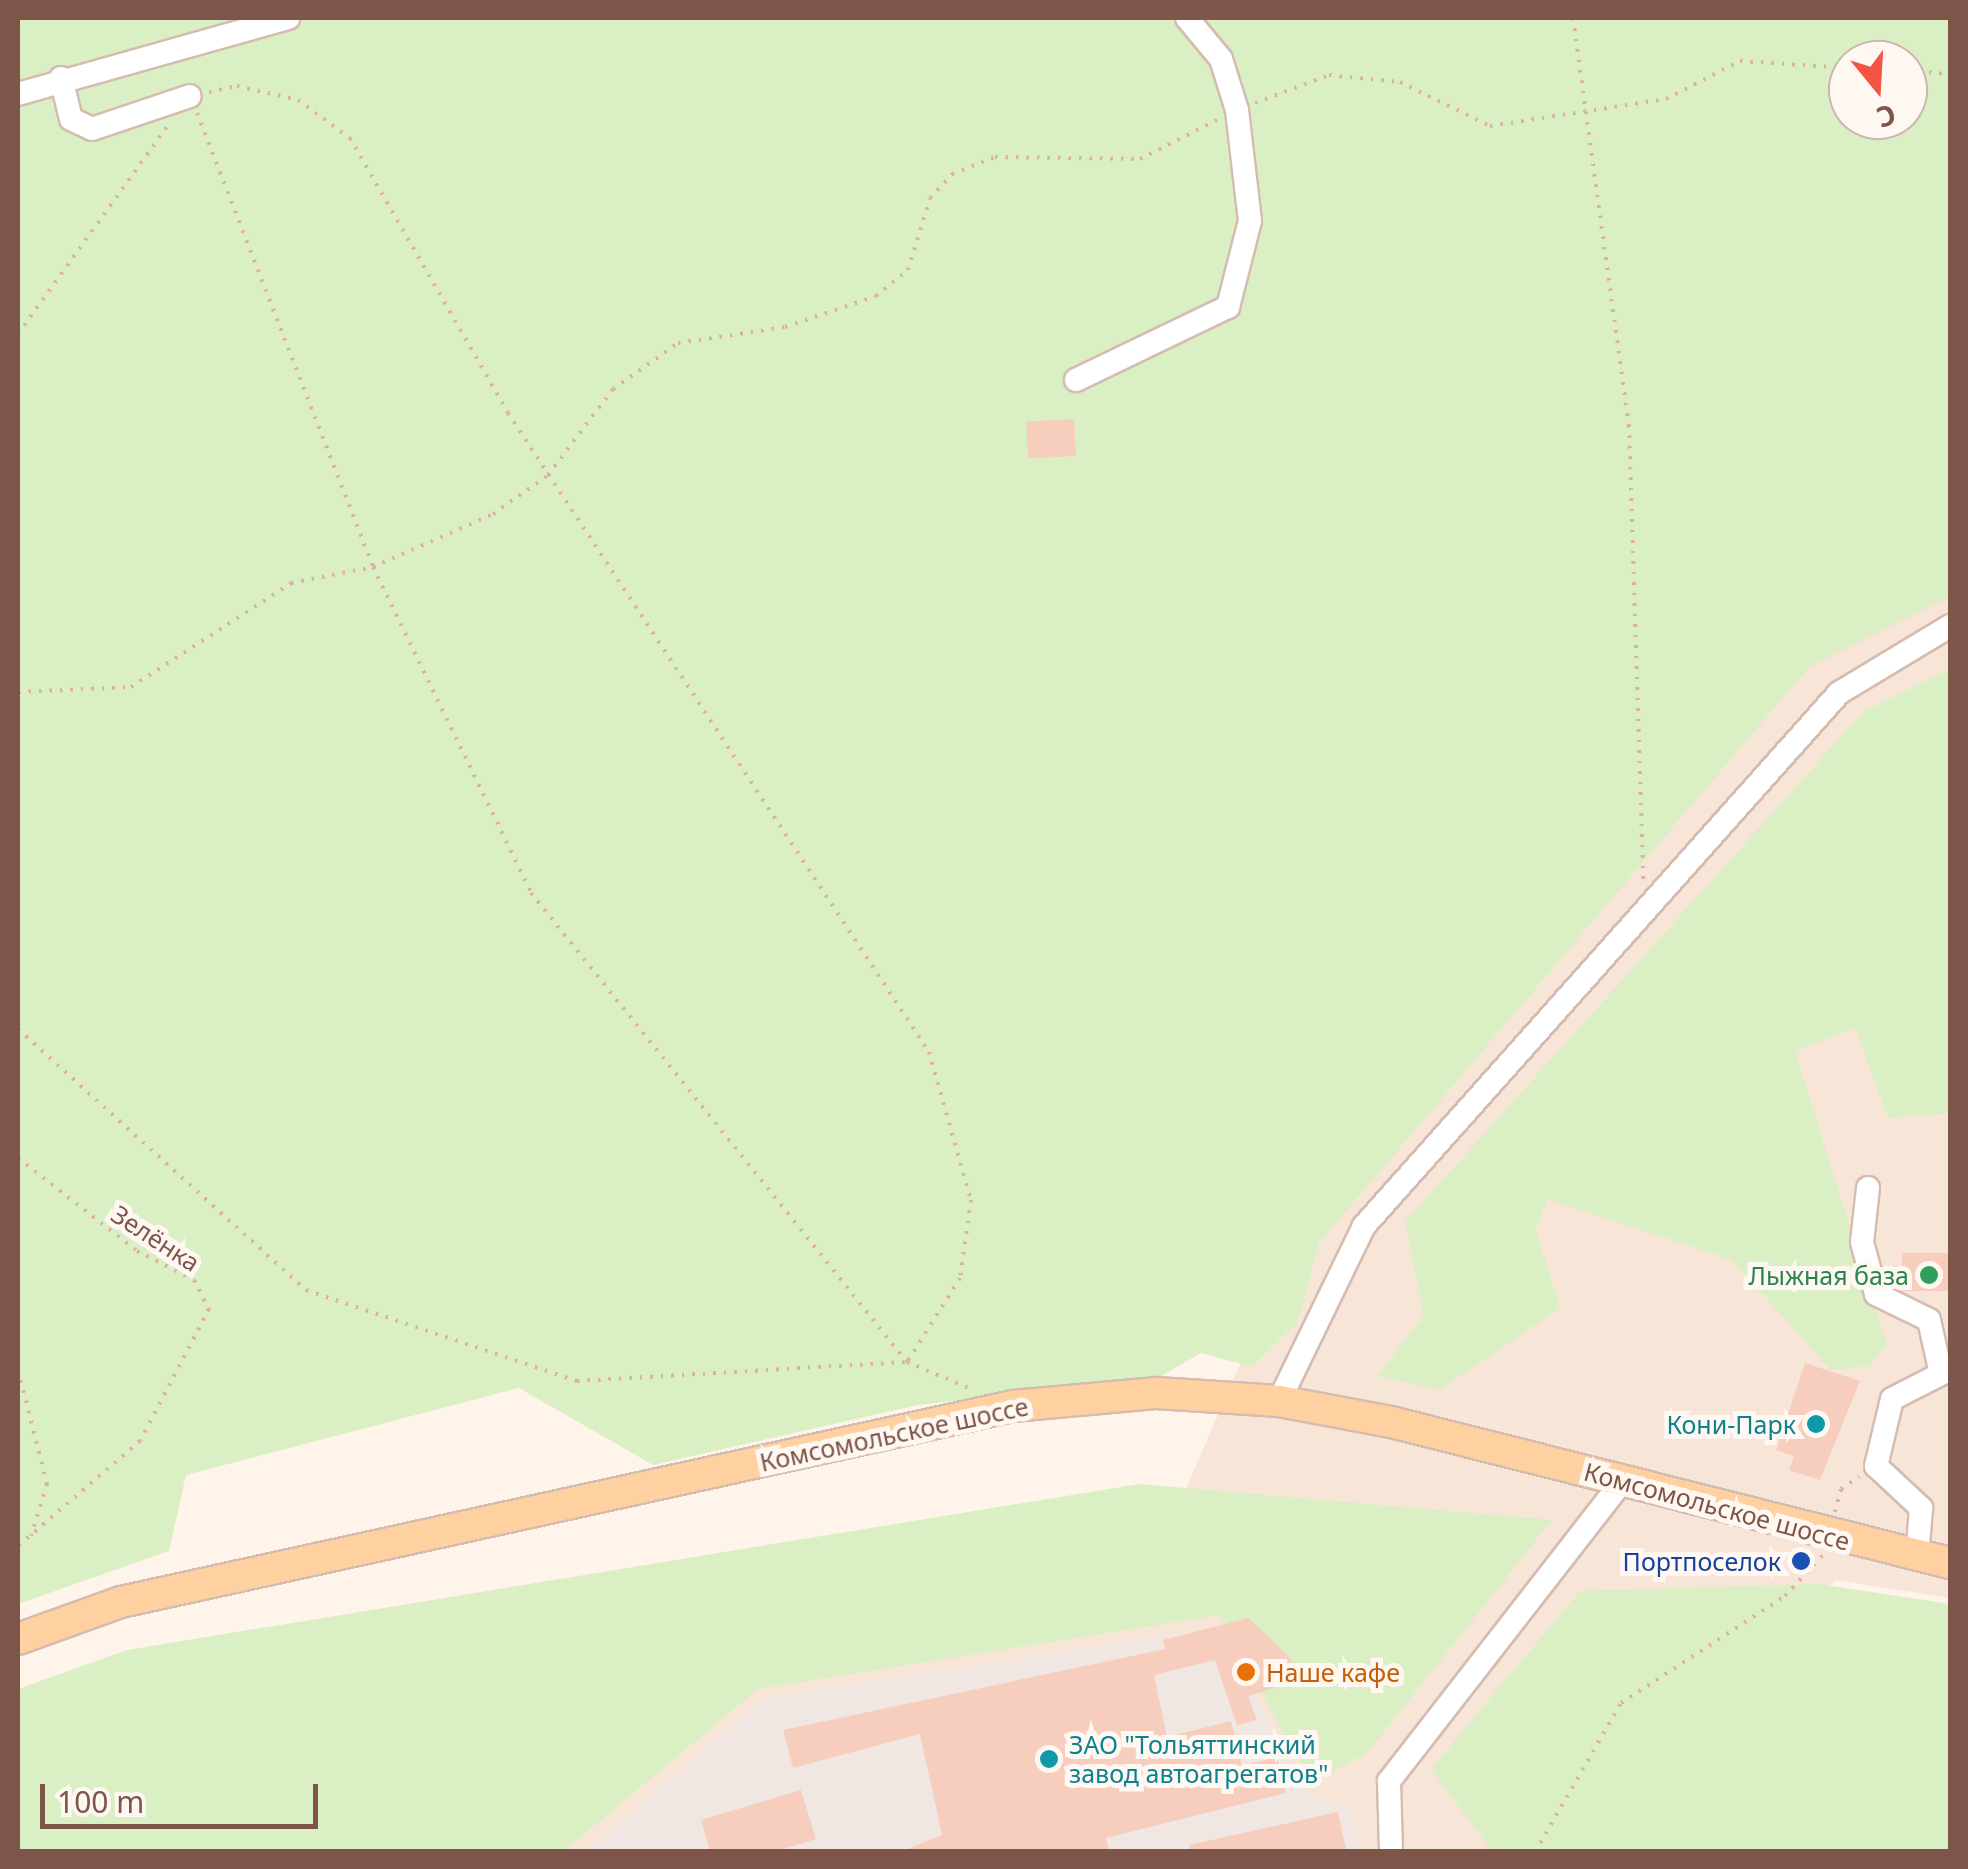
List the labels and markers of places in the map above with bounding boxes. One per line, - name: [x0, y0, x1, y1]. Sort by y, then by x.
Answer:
- place label: Лыжная база: [1749, 1260, 1909, 1290]
- marker: Лыжная база: [1918, 1264, 1940, 1286]
- place label: Кони-Парк: [1666, 1409, 1796, 1439]
- marker: Кони-Парк: [1805, 1413, 1827, 1435]
- place label: Портпоселок: [1623, 1546, 1781, 1576]
- marker: Портпоселок: [1790, 1550, 1812, 1572]
- place label: Наше кафе: [1266, 1657, 1400, 1687]
- marker: Наше кафе: [1235, 1661, 1257, 1683]
- place label: ЗАО "Тольяттинский завод автоагрегатов": [1069, 1730, 1328, 1789]
- marker: ЗАО "Тольяттинский завод автоагрегатов": [1038, 1748, 1060, 1770]

